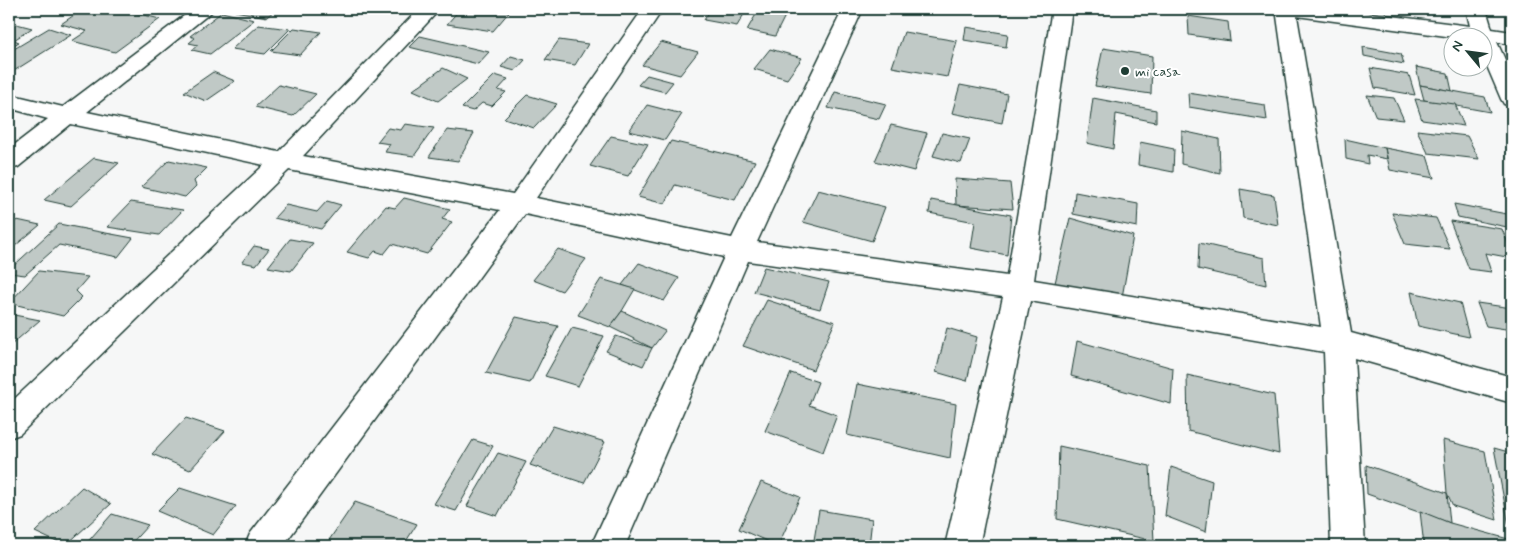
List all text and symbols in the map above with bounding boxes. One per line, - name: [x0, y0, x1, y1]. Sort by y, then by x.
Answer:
- north arrow: [1444, 28, 1494, 78]
- text: N: [1447, 38, 1468, 55]
- place label: mi casa: [1135, 63, 1181, 81]
- marker: mi casa: [1119, 65, 1131, 77]

